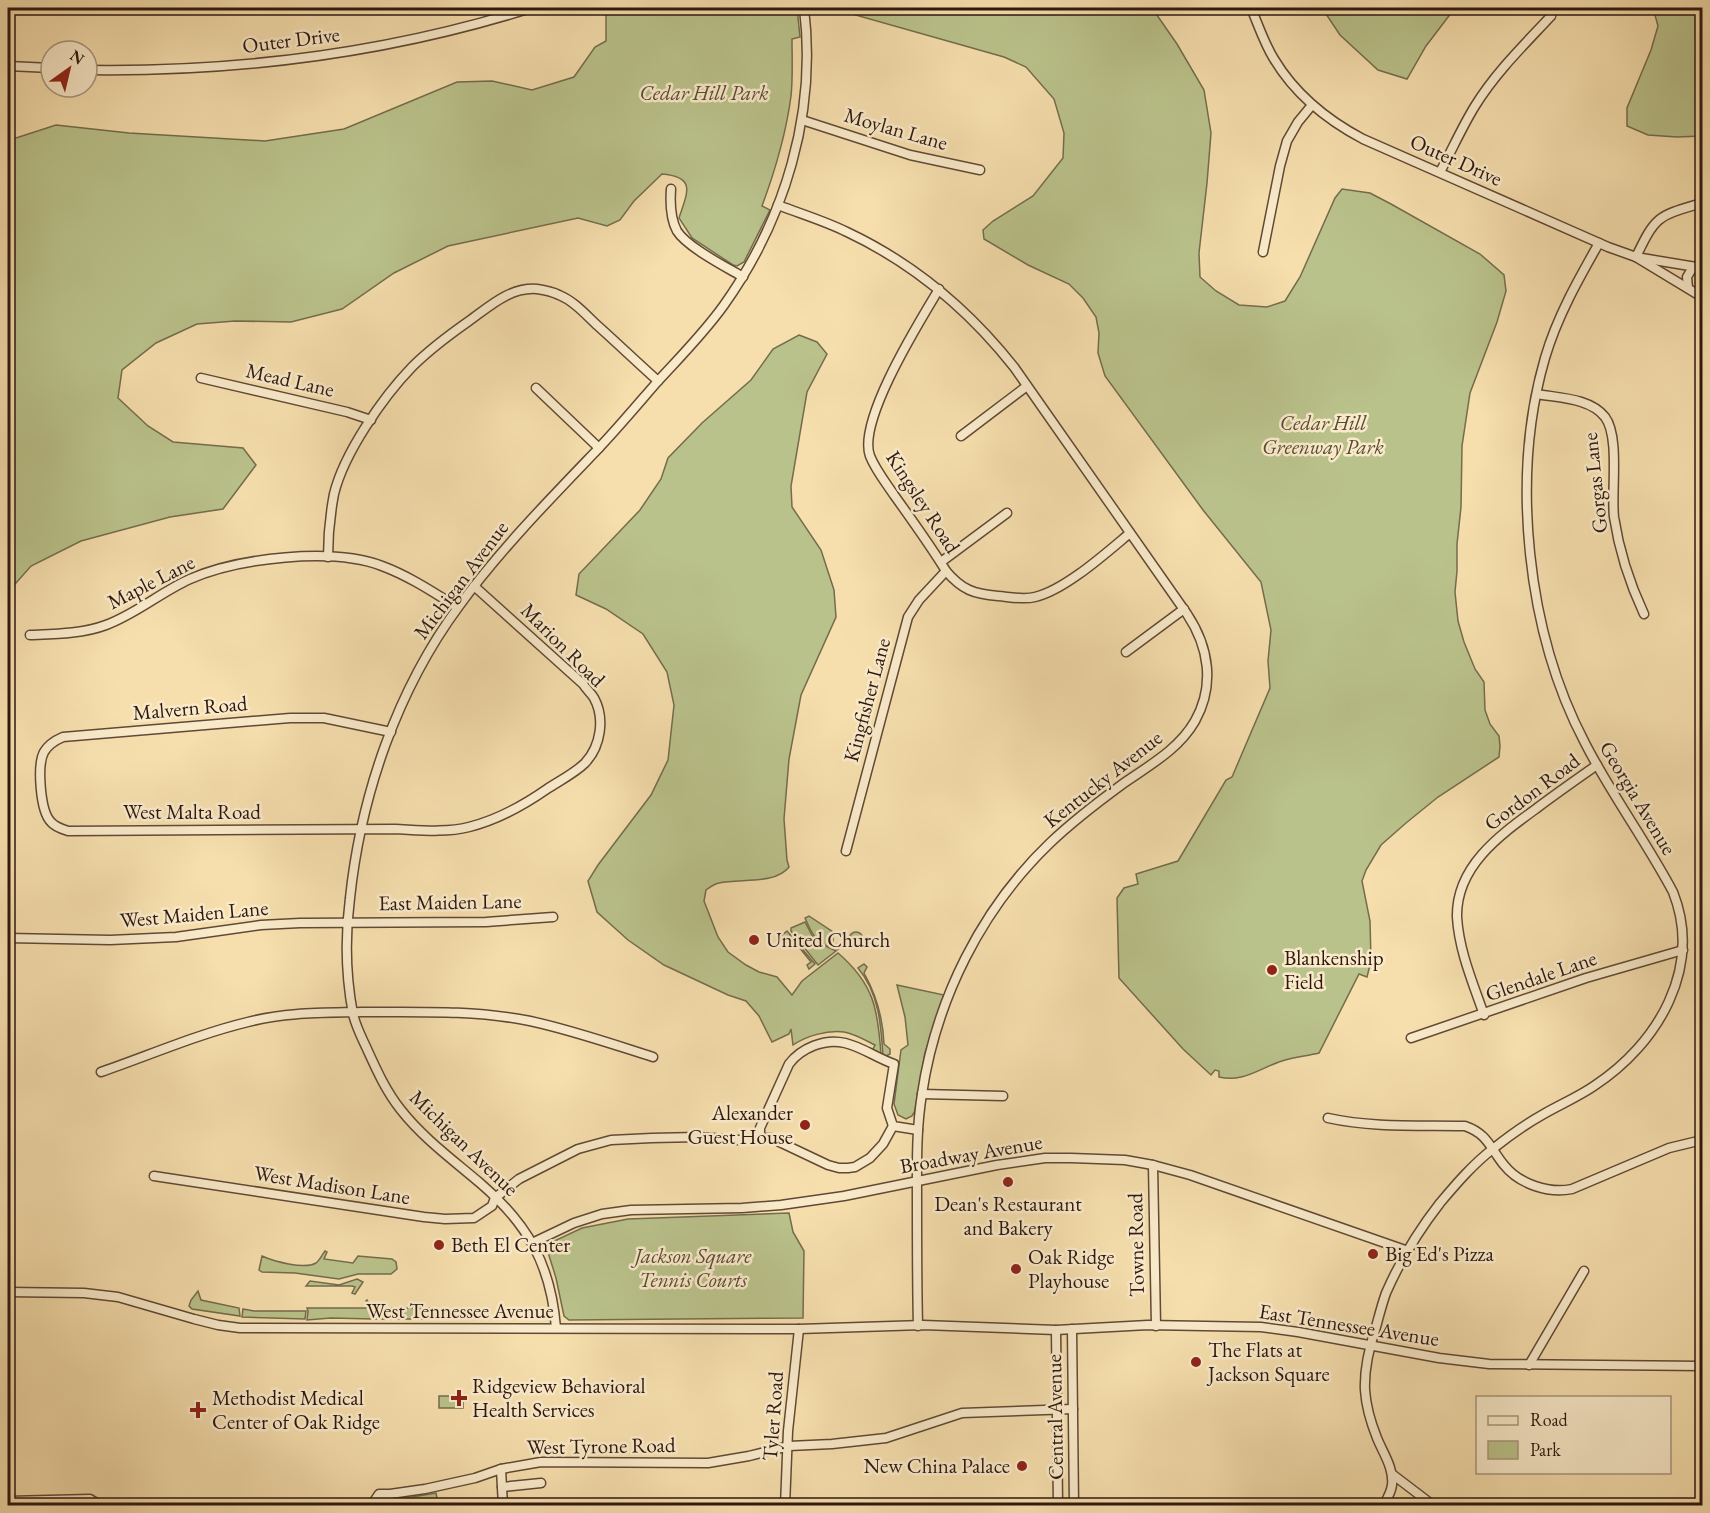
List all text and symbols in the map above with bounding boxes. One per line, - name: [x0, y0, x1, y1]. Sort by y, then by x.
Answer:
- street label: Outer Drive: [241, 20, 341, 59]
- north arrow: [39, 39, 99, 99]
- text: N: [66, 45, 88, 69]
- park label: Cedar Hill Park: [640, 79, 769, 106]
- street label: Moylan Lane: [841, 101, 951, 156]
- street label: Outer Drive: [1406, 127, 1506, 192]
- street label: Mead Lane: [243, 356, 337, 403]
- park label: Cedar Hill Greenway Park: [1262, 409, 1384, 460]
- street label: Gorgas Lane: [1576, 431, 1613, 535]
- street label: Kingsley Road: [880, 445, 967, 558]
- street label: Michigan Avenue: [407, 515, 514, 644]
- street label: Maple Lane: [102, 548, 199, 615]
- street label: Marion Road: [515, 597, 612, 693]
- street label: Kingfisher Lane: [837, 635, 896, 765]
- street label: Malvern Road: [131, 689, 249, 726]
- street label: Kentucky Avenue: [1038, 724, 1167, 833]
- street label: Georgia Avenue: [1594, 736, 1683, 859]
- street label: Gordon Road: [1478, 747, 1585, 836]
- street label: West Malta Road: [123, 798, 261, 825]
- street label: East Maiden Lane: [378, 887, 522, 916]
- street label: West Maiden Lane: [119, 894, 269, 933]
- place label: United Church: [766, 926, 890, 953]
- marker: United Church: [747, 933, 761, 947]
- place label: Blankenship Field: [1284, 944, 1384, 995]
- street label: Glendale Lane: [1482, 944, 1600, 1007]
- marker: Blankenship Field: [1265, 963, 1279, 977]
- street label: Michigan Avenue: [404, 1084, 525, 1202]
- place label: Alexander Guest House: [687, 1099, 793, 1150]
- marker: Alexander Guest House: [798, 1118, 812, 1132]
- street label: Broadway Avenue: [898, 1128, 1044, 1179]
- street label: West Madison Lane: [252, 1159, 412, 1210]
- marker: Dean's Restaurant and Bakery: [1001, 1175, 1015, 1189]
- place label: Dean's Restaurant and Bakery: [934, 1190, 1082, 1241]
- street label: Towne Road: [1121, 1193, 1150, 1297]
- place label: Beth El Center: [451, 1231, 570, 1258]
- marker: Beth El Center: [432, 1238, 446, 1252]
- place label: Big Ed's Pizza: [1385, 1240, 1495, 1267]
- park label: Jackson Square Tennis Courts: [631, 1242, 752, 1293]
- place label: Oak Ridge Playhouse: [1028, 1243, 1115, 1294]
- marker: Big Ed's Pizza: [1366, 1247, 1380, 1261]
- marker: Oak Ridge Playhouse: [1009, 1262, 1023, 1276]
- street label: West Tennessee Avenue: [366, 1297, 554, 1324]
- street label: East Tennessee Avenue: [1257, 1297, 1441, 1352]
- place label: The Flats at Jackson Square: [1206, 1336, 1330, 1387]
- street label: Central Avenue: [1040, 1354, 1069, 1480]
- marker: The Flats at Jackson Square: [1189, 1355, 1203, 1369]
- street label: Tyler Road: [756, 1370, 789, 1462]
- place label: Ridgeview Behavioral Health Services: [472, 1372, 646, 1423]
- place label: Methodist Medical Center of Oak Ridge: [212, 1384, 380, 1435]
- marker: Ridgeview Behavioral Health Services: [450, 1389, 468, 1407]
- legend: [1476, 1396, 1671, 1474]
- marker: Methodist Medical Center of Oak Ridge: [189, 1401, 207, 1419]
- text: Road: [1530, 1408, 1569, 1431]
- street label: West Tyrone Road: [526, 1431, 676, 1460]
- text: Park: [1530, 1438, 1561, 1461]
- place label: New China Palace: [863, 1452, 1010, 1479]
- marker: New China Palace: [1015, 1459, 1029, 1473]

